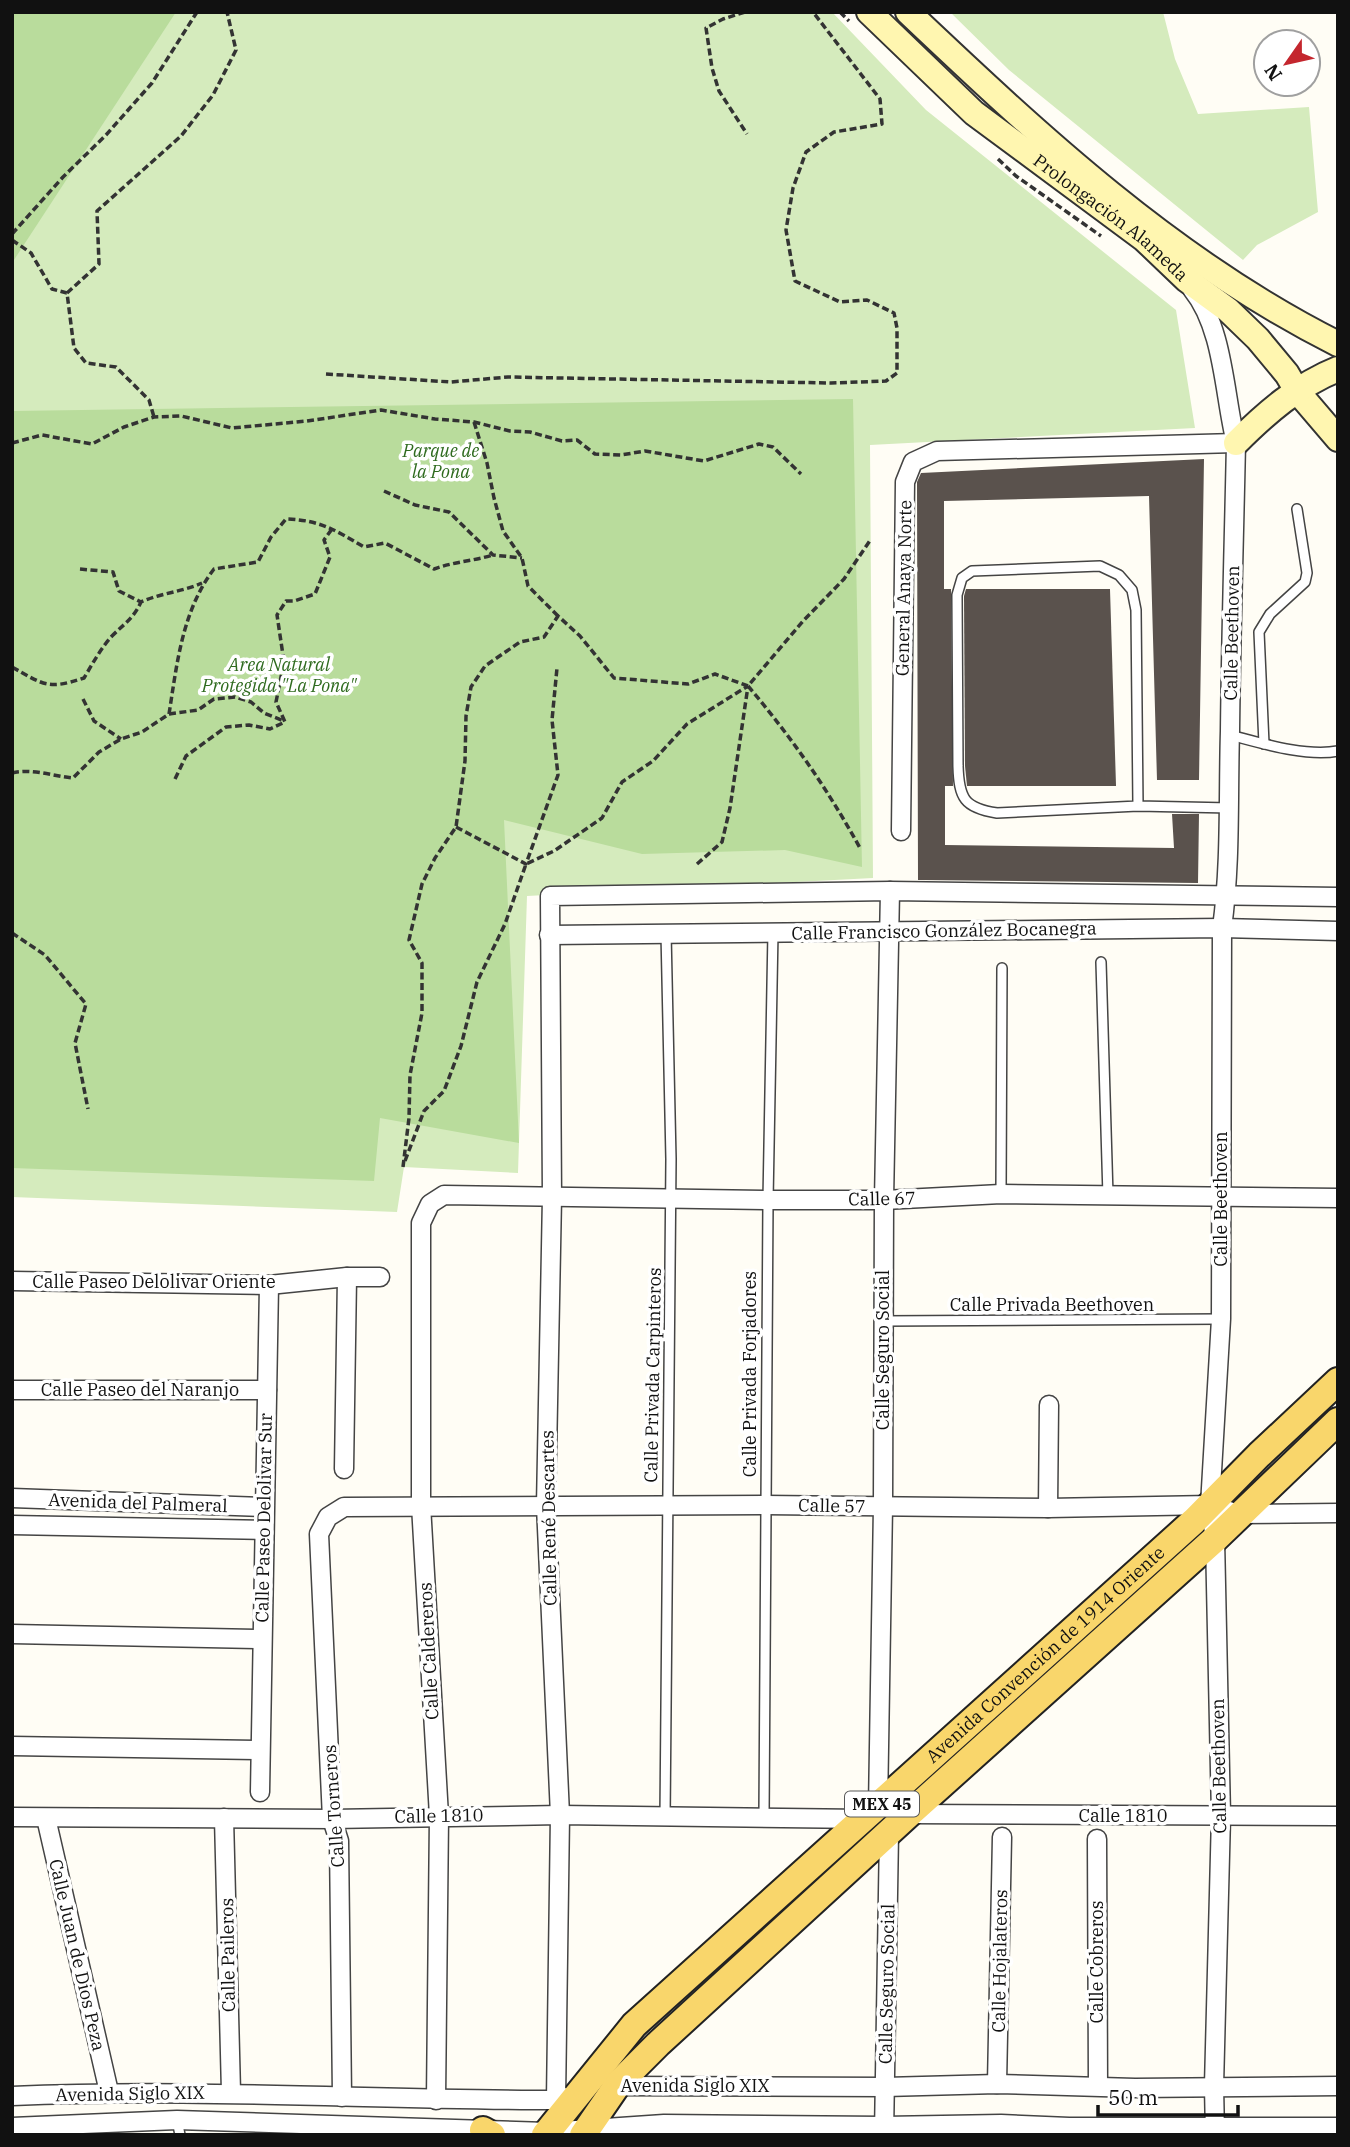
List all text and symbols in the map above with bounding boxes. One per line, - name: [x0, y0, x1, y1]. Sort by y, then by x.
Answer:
- north arrow: [1252, 28, 1322, 98]
- text: N: [1259, 60, 1287, 85]
- street label: Prolongación Alameda: [1029, 149, 1193, 286]
- park label: Parque de la Pona: [402, 439, 479, 483]
- street label: General Anaya Norte: [890, 500, 917, 676]
- street label: Calle Beethoven: [1219, 565, 1244, 701]
- park label: Area Natural Protegida "La Pona": [201, 653, 357, 697]
- street label: Calle Francisco González Bocanegra: [791, 916, 1097, 945]
- street label: Calle Beethoven: [1209, 1131, 1232, 1267]
- street label: Calle 67: [848, 1186, 916, 1211]
- street label: Calle Privada Carpinteros: [639, 1267, 666, 1483]
- street label: Calle Paseo Delolivar Oriente: [32, 1270, 276, 1293]
- street label: Calle Seguro Social: [871, 1270, 894, 1430]
- street label: Calle Privada Forjadores: [738, 1271, 761, 1477]
- street label: Calle Privada Beethoven: [950, 1293, 1154, 1316]
- street label: Calle Paseo del Naranjo: [41, 1378, 239, 1401]
- street label: Calle Paseo Delolivar Sur: [250, 1413, 277, 1623]
- street label: Calle René Descartes: [535, 1430, 562, 1606]
- street label: Avenida del Palmeral: [48, 1488, 228, 1517]
- street label: Calle 57: [798, 1493, 866, 1518]
- street label: Avenida Convención de 1914 Oriente: [921, 1541, 1169, 1768]
- street label: Calle Caldereros: [413, 1582, 444, 1720]
- street label: Calle Beethoven: [1206, 1698, 1231, 1834]
- street label: Calle Torneros: [318, 1744, 349, 1868]
- road number: MEX 45: [845, 1792, 919, 1816]
- street label: Calle 1810: [394, 1803, 484, 1828]
- street label: Calle 1810: [1078, 1804, 1168, 1827]
- street label: Calle Juan de Dios Peza: [44, 1857, 111, 2053]
- street label: Calle Hojalateros: [987, 1889, 1012, 2033]
- street label: Calle Paileros: [215, 1898, 240, 2012]
- street label: Calle Cobreros: [1085, 1901, 1108, 2023]
- street label: Calle Seguro Social: [874, 1904, 899, 2064]
- street label: Avenida Siglo XIX: [620, 2074, 770, 2097]
- scale bar: [1098, 2074, 1238, 2118]
- street label: Avenida Siglo XIX: [55, 2081, 205, 2106]
- text: 50 m: [1108, 2083, 1158, 2111]

